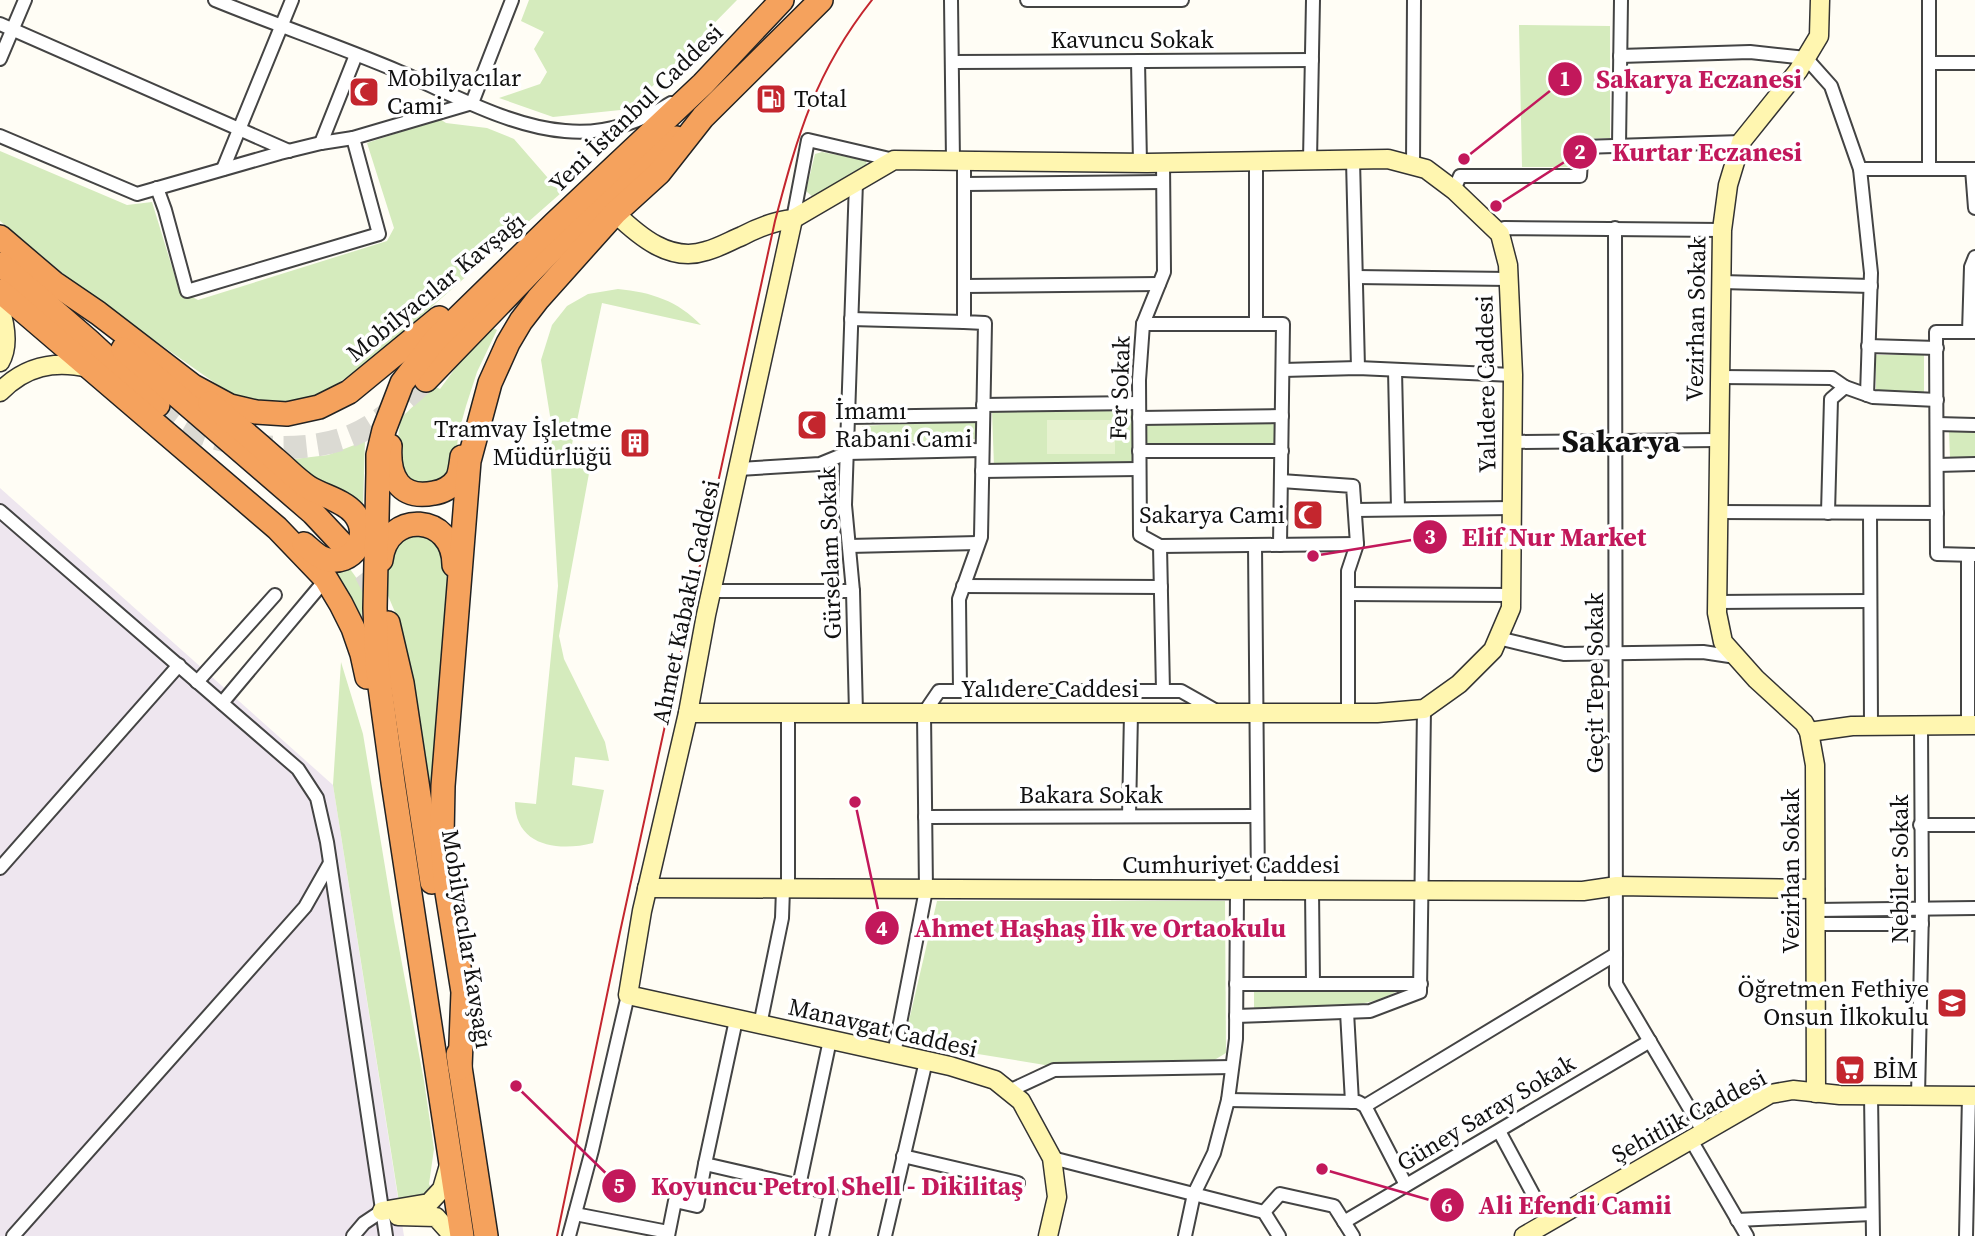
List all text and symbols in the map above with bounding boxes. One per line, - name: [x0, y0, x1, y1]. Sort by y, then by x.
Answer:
- street label: Yeni İstanbul Caddesi: [541, 16, 730, 200]
- street label: Kavuncu Sokak: [1050, 23, 1214, 56]
- callout: Sakarya Eczanesi: [1547, 55, 1816, 102]
- place label: Mobilyacılar Cami: [387, 61, 521, 122]
- text: Sakarya Eczanesi: [1596, 61, 1802, 97]
- text: 1: [1559, 64, 1571, 93]
- mosque icon: Mobilyacılar Cami: [347, 75, 381, 109]
- fuel station icon: Total: [754, 82, 788, 116]
- place label: Total: [794, 82, 847, 115]
- callout: Kurtar Eczanesi: [1563, 128, 1816, 175]
- text: Kurtar Eczanesi: [1612, 134, 1802, 170]
- text: 2: [1574, 137, 1586, 166]
- street label: Mobilyacılar Kavşağı: [339, 204, 532, 369]
- street label: Vezirhan Sokak: [1678, 235, 1713, 402]
- street label: Yalıdere Caddesi: [1467, 295, 1504, 473]
- street label: Fer Sokak: [1101, 334, 1138, 441]
- place label: İmamı Rabani Cami: [835, 394, 972, 455]
- mosque icon: İmamı Rabani Cami: [795, 408, 829, 442]
- place label: Tramvay İşletme Müdürlüğü: [434, 412, 612, 473]
- district label: Sakarya: [1562, 419, 1681, 463]
- building icon: Tramvay İşletme Müdürlüğü: [618, 426, 652, 460]
- street label: Gürselam Sokak: [810, 465, 849, 640]
- street label: Ahmet Kabaklı Caddesi: [643, 477, 728, 727]
- place label: Sakarya Cami: [1139, 498, 1285, 531]
- mosque icon: Sakarya Cami: [1291, 498, 1325, 532]
- callout: Elif Nur Market: [1412, 514, 1660, 561]
- text: Elif Nur Market: [1462, 519, 1647, 555]
- text: 3: [1424, 522, 1436, 551]
- street label: Geçit Tepe Sokak: [1578, 592, 1611, 773]
- street label: Yalıdere Caddesi: [961, 672, 1139, 705]
- street label: Bakara Sokak: [1019, 778, 1164, 811]
- street label: Vezirhan Sokak: [1774, 788, 1807, 954]
- street label: Nebiler Sokak: [1883, 794, 1916, 944]
- street label: Mobilyacılar Kavşağı: [434, 827, 501, 1051]
- street label: Cumhuriyet Caddesi: [1122, 848, 1340, 881]
- callout: Ahmet Haşhaş İlk ve Ortaokulu: [865, 905, 1300, 952]
- text: Ahmet Haşhaş İlk ve Ortaokulu: [914, 910, 1286, 946]
- text: 4: [876, 914, 888, 943]
- place label: Öğretmen Fethiye Onsun İlkokulu: [1737, 972, 1929, 1033]
- school or university icon: Öğretmen Fethiye Onsun İlkokulu: [1935, 986, 1969, 1020]
- street label: Manavgat Caddesi: [785, 990, 981, 1065]
- street label: Güney Saray Sokak: [1390, 1046, 1582, 1179]
- supermarket icon: BİM: [1833, 1053, 1867, 1087]
- place label: BİM: [1873, 1053, 1918, 1086]
- street label: Şehitlik Caddesi: [1605, 1061, 1772, 1170]
- callout: Koyuncu Petrol Shell - Dikilitaş: [602, 1162, 1037, 1209]
- text: Koyuncu Petrol Shell - Dikilitaş: [651, 1168, 1023, 1204]
- text: 5: [613, 1171, 625, 1200]
- callout: Ali Efendi Camii: [1429, 1182, 1686, 1229]
- text: Ali Efendi Camii: [1478, 1187, 1672, 1223]
- text: 6: [1441, 1191, 1453, 1220]

